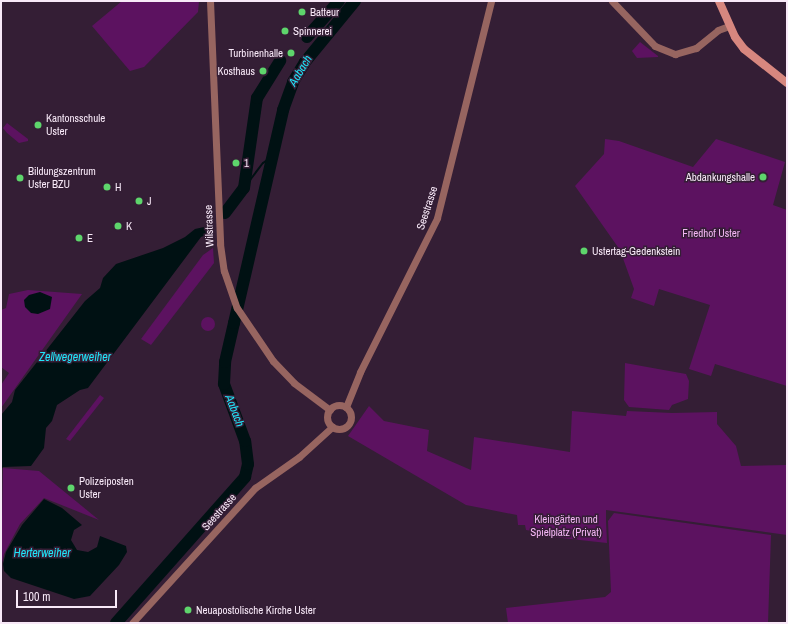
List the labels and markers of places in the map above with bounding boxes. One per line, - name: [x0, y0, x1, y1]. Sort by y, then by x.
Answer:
- place label: Batteur: [310, 5, 339, 19]
- marker: Batteur: [297, 7, 307, 17]
- place label: Spinnerei: [293, 24, 332, 38]
- marker: Spinnerei: [280, 26, 290, 36]
- place label: Turbinenhalle: [229, 46, 283, 60]
- marker: Turbinenhalle: [286, 48, 296, 58]
- place label: Kosthaus: [217, 64, 255, 78]
- marker: Kosthaus: [258, 66, 268, 76]
- place label: Kantonsschule Uster: [46, 112, 105, 138]
- marker: Kantonsschule Uster: [33, 120, 43, 130]
- place label: 1: [244, 156, 249, 170]
- marker: 1: [231, 158, 241, 168]
- place label: Bildungszentrum Uster BZU: [28, 165, 96, 191]
- place label: Abdankungshalle: [686, 170, 755, 184]
- marker: Abdankungshalle: [758, 172, 768, 182]
- marker: Bildungszentrum Uster BZU: [15, 173, 25, 183]
- place label: H: [115, 180, 122, 194]
- marker: H: [102, 182, 112, 192]
- place label: J: [147, 194, 152, 208]
- marker: J: [134, 196, 144, 206]
- place label: K: [126, 219, 132, 233]
- marker: K: [113, 221, 123, 231]
- place label: E: [87, 231, 93, 245]
- marker: E: [74, 233, 84, 243]
- place label: Ustertag-Gedenkstein: [592, 244, 680, 258]
- marker: Ustertag-Gedenkstein: [579, 246, 589, 256]
- place label: Polizeiposten Uster: [79, 475, 134, 501]
- marker: Polizeiposten Uster: [66, 483, 76, 493]
- place label: Neuapostolische Kirche Uster: [196, 603, 316, 617]
- marker: Neuapostolische Kirche Uster: [183, 605, 193, 615]

